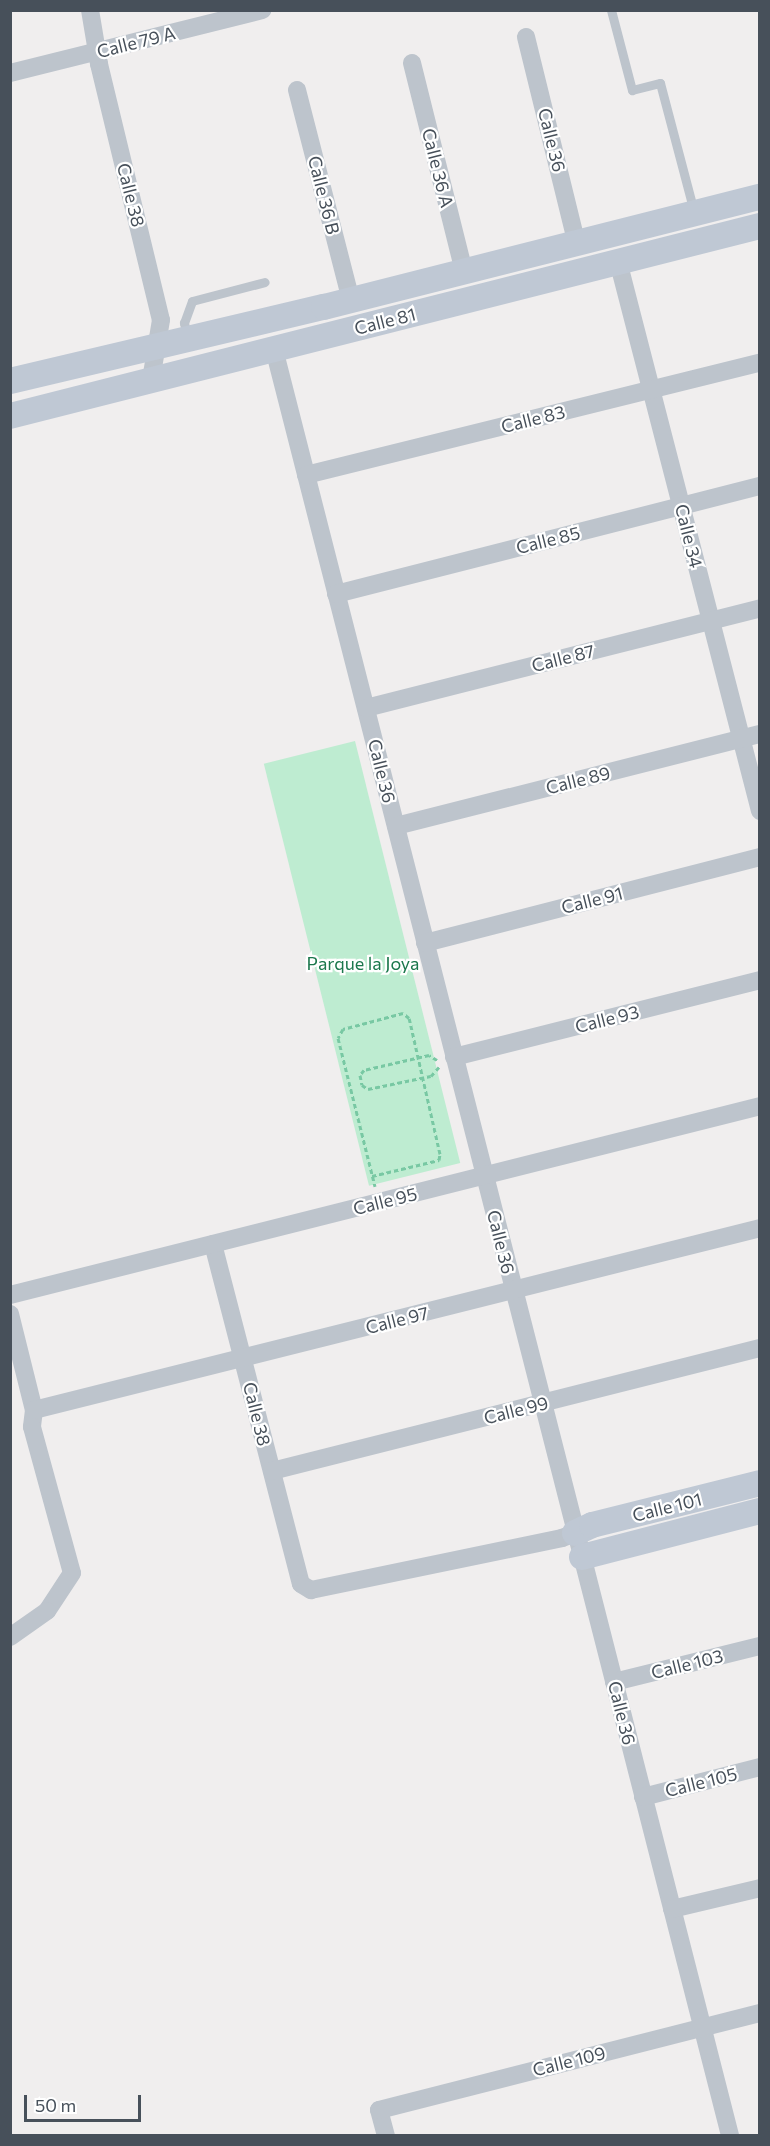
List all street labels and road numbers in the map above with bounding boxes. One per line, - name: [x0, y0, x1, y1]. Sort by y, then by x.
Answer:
- street label: Calle 79 A: [95, 22, 177, 62]
- street label: Calle 36: [534, 106, 570, 174]
- street label: Calle 36 A: [418, 126, 458, 210]
- street label: Calle 36 B: [304, 154, 344, 236]
- street label: Calle 38: [113, 161, 149, 229]
- street label: Calle 81: [352, 303, 418, 339]
- street label: Calle 83: [499, 401, 567, 437]
- street label: Calle 34: [671, 502, 707, 570]
- street label: Calle 85: [514, 522, 582, 558]
- street label: Calle 87: [529, 640, 597, 676]
- street label: Calle 36: [364, 737, 400, 805]
- street label: Calle 89: [544, 762, 612, 798]
- street label: Calle 91: [559, 882, 625, 918]
- street label: Calle 93: [573, 1001, 641, 1037]
- street label: Calle 95: [351, 1183, 419, 1219]
- street label: Calle 36: [483, 1208, 519, 1276]
- street label: Calle 97: [363, 1302, 431, 1338]
- street label: Calle 38: [239, 1380, 275, 1448]
- street label: Calle 99: [482, 1392, 550, 1428]
- street label: Calle 101: [630, 1488, 704, 1526]
- street label: Calle 103: [649, 1645, 725, 1683]
- street label: Calle 36: [604, 1679, 640, 1747]
- street label: Calle 105: [663, 1763, 739, 1801]
- street label: Calle 109: [530, 2042, 608, 2080]

